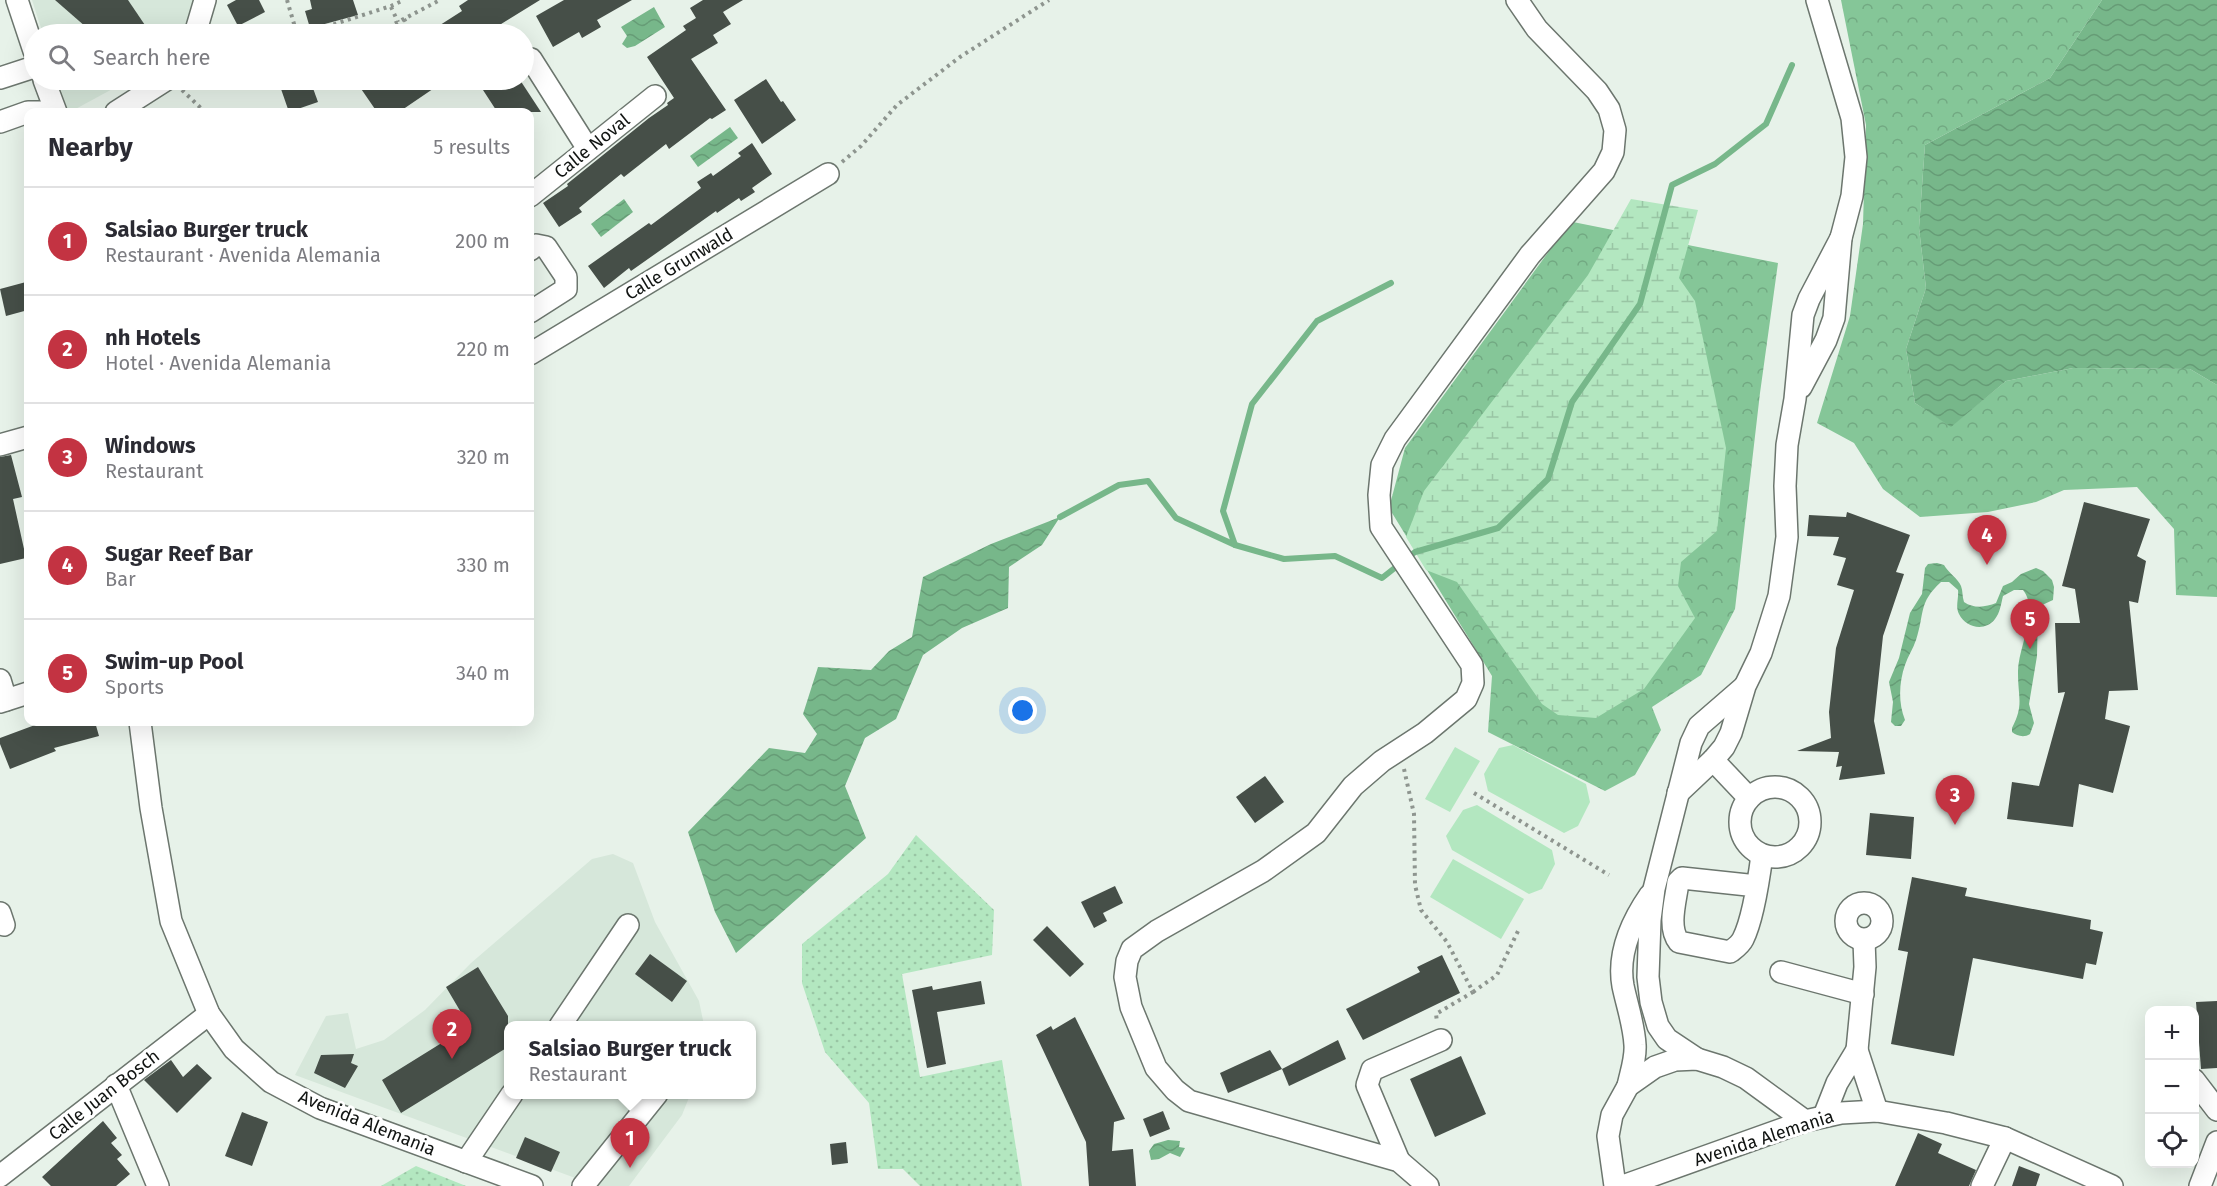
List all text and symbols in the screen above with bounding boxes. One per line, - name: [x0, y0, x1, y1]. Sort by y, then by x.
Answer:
- search box: [24, 24, 534, 90]
- icon: search: [45, 41, 78, 74]
- text: Search here: [93, 44, 211, 71]
- street label: Calle Noval: [550, 109, 634, 183]
- text: Nearby: [48, 132, 133, 163]
- text: 5 results: [433, 135, 510, 159]
- text: Salsiao Burger truck: [105, 216, 308, 243]
- street label: Calle Grunwald: [621, 223, 737, 305]
- text: 1: [63, 229, 72, 253]
- text: 200 m: [455, 229, 510, 253]
- text: Restaurant · Avenida Alemania: [105, 243, 381, 267]
- text: nh Hotels: [105, 324, 201, 351]
- text: 2: [62, 337, 73, 361]
- text: 220 m: [457, 337, 510, 361]
- text: Hotel · Avenida Alemania: [105, 351, 331, 375]
- text: Windows: [105, 432, 196, 459]
- text: 3: [62, 445, 73, 469]
- text: 320 m: [457, 445, 510, 469]
- text: Restaurant: [105, 459, 203, 483]
- pin: 4: [1968, 516, 2006, 565]
- text: Sugar Reef Bar: [105, 540, 253, 567]
- text: 4: [62, 553, 73, 577]
- text: 330 m: [456, 553, 510, 577]
- text: Bar: [105, 567, 136, 591]
- pin: 5: [2010, 600, 2050, 649]
- text: Swim-up Pool: [105, 648, 244, 675]
- text: 5: [62, 661, 73, 685]
- text: 340 m: [456, 661, 510, 685]
- text: Sports: [105, 675, 164, 699]
- your location: [1008, 696, 1037, 725]
- pin: 3: [1936, 776, 1974, 825]
- map controls: [2145, 1006, 2199, 1168]
- button: +: [2145, 1006, 2199, 1060]
- pin: 2: [432, 1010, 472, 1059]
- popup: [504, 1021, 756, 1099]
- text: Salsiao Burger truck: [528, 1035, 732, 1062]
- street label: Calle Juan Bosch: [44, 1045, 164, 1145]
- button: −: [2145, 1060, 2199, 1114]
- text: Restaurant: [528, 1062, 627, 1086]
- street label: Avenida Alemania: [295, 1085, 439, 1161]
- street label: Avenida Alemania: [1691, 1105, 1837, 1171]
- button: locate: [2145, 1114, 2199, 1168]
- pin: 1: [610, 1118, 650, 1168]

